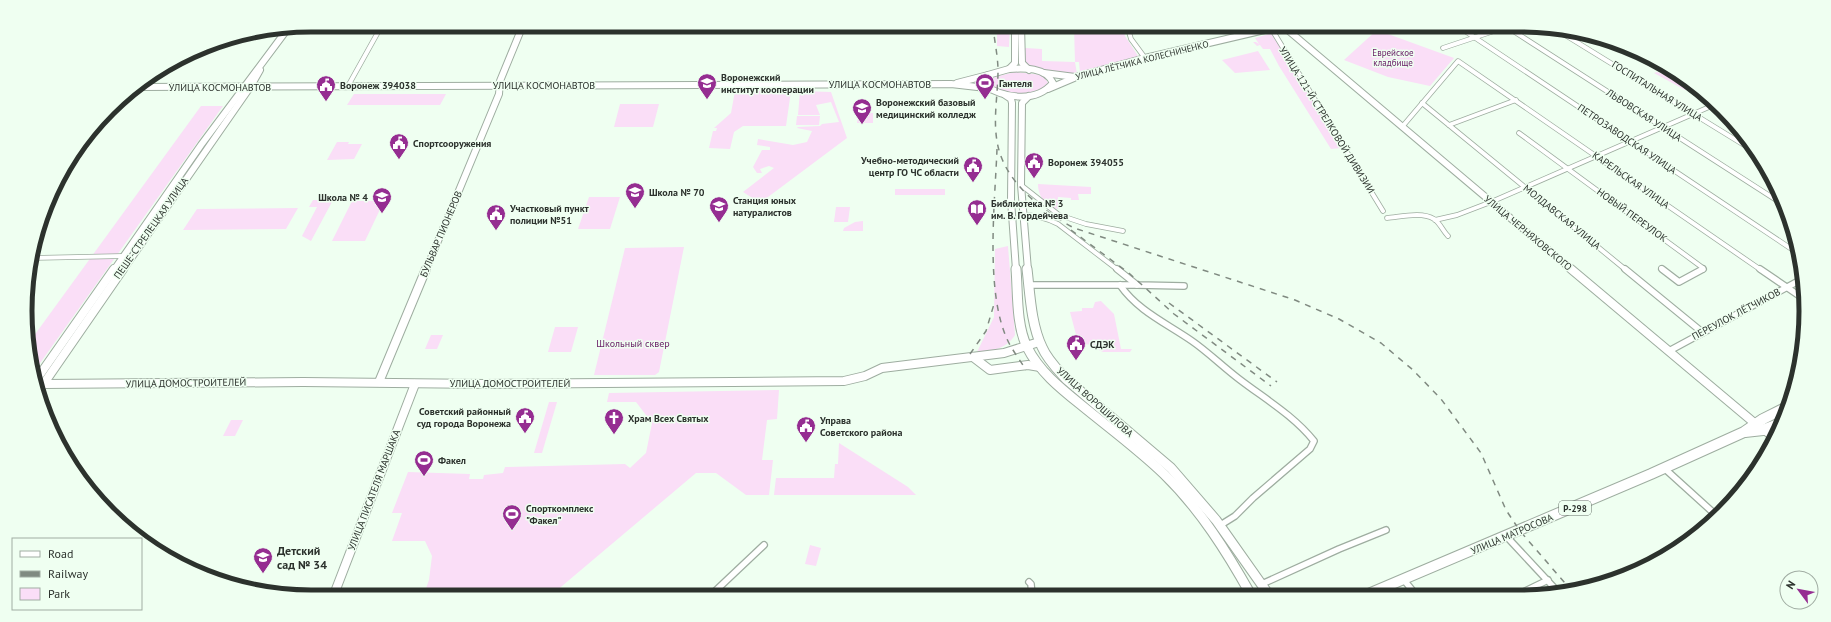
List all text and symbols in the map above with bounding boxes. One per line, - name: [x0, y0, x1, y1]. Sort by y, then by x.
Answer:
- street label: УЛИЦА ЛЁТЧИКА КОЛЕСНИЧЕНКО: [1074, 38, 1210, 82]
- street label: УЛИЦА 121-Й СТРЕЛКОВОЙ ДИВИЗИИ: [1276, 44, 1378, 196]
- park label: Еврейское кладбище: [1372, 47, 1414, 68]
- street label: ГОСПИТАЛЬНАЯ УЛИЦА: [1609, 58, 1705, 124]
- place label: Воронежский институт кооперации: [721, 71, 814, 96]
- school or university icon: Воронежский институт кооперации: [696, 72, 718, 100]
- sports icon: Гантеля: [974, 72, 996, 100]
- public building icon: Воронеж 394038: [315, 74, 337, 102]
- place label: Гантеля: [999, 77, 1032, 90]
- street label: УЛИЦА КОСМОНАВТОВ: [829, 78, 931, 91]
- place label: Воронеж 394038: [340, 79, 416, 92]
- street label: УЛИЦА КОСМОНАВТОВ: [493, 79, 595, 92]
- street label: УЛИЦА КОСМОНАВТОВ: [169, 81, 271, 94]
- street label: ЛЬВОВСКАЯ УЛИЦА: [1603, 85, 1684, 144]
- place label: Воронежский базовый медицинский колледж: [876, 96, 976, 121]
- school or university icon: Воронежский базовый медицинский колледж: [851, 97, 873, 125]
- street label: ПЕТРОЗАВОДСКАЯ УЛИЦА: [1575, 101, 1679, 177]
- public building icon: Спортсооружения: [388, 132, 410, 160]
- place label: Спортсооружения: [413, 137, 491, 150]
- street label: КАРЕЛЬСКАЯ УЛИЦА: [1590, 149, 1672, 212]
- public building icon: Воронеж 394055: [1023, 151, 1045, 179]
- place label: Учебно-методический центр ГО ЧС области: [860, 154, 959, 179]
- public building icon: Учебно-методический центр ГО ЧС области: [962, 155, 984, 183]
- place label: Воронеж 394055: [1048, 156, 1124, 169]
- street label: ПЕШЕ-СТРЕЛЕЦКАЯ УЛИЦА: [111, 174, 191, 281]
- school or university icon: Школа № 70: [624, 181, 646, 209]
- street label: МОЛДАВСКАЯ УЛИЦА: [1521, 182, 1604, 252]
- street label: НОВЫЙ ПЕРЕУЛОК: [1594, 185, 1670, 245]
- school or university icon: Школа № 4: [371, 186, 393, 214]
- place label: Школа № 70: [649, 186, 705, 199]
- street label: БУЛЬВАР ПИОНЕРОВ: [417, 189, 465, 279]
- place label: Школа № 4: [318, 191, 368, 204]
- street label: УЛИЦА ЧЕРНЯХОВСКОГО: [1481, 192, 1575, 274]
- place label: Станция юных натуралистов: [733, 194, 797, 219]
- school or university icon: Станция юных натуралистов: [708, 195, 730, 223]
- place label: Библиотека № 3 им. В. Гордейчева: [991, 197, 1068, 222]
- library icon: Библиотека № 3 им. В. Гордейчева: [966, 198, 988, 226]
- place label: Участковый пункт полиции №51: [509, 202, 590, 227]
- public building icon: Участковый пункт полиции №51: [485, 203, 507, 231]
- street label: ПЕРЕУЛОК ЛЁТЧИКОВ: [1689, 285, 1783, 343]
- public building icon: СДЭК: [1065, 333, 1087, 361]
- park label: Школьный сквер: [596, 337, 670, 350]
- place label: СДЭК: [1090, 338, 1115, 351]
- street label: УЛИЦА ВОРОШИЛОВА: [1054, 364, 1136, 440]
- street label: УЛИЦА ДОМОСТРОИТЕЛЕЙ: [126, 375, 246, 391]
- street label: УЛИЦА ДОМОСТРОИТЕЛЕЙ: [450, 377, 570, 390]
- place label: Советский районный суд города Воронежа: [417, 405, 511, 430]
- public building icon: Советский районный суд города Воронежа: [514, 406, 536, 434]
- church icon: Храм Всех Святых: [603, 407, 625, 435]
- place label: Храм Всех Святых: [628, 412, 709, 425]
- place label: Управа Советского района: [819, 414, 902, 439]
- public building icon: Управа Советского района: [795, 415, 817, 443]
- street label: УЛИЦА ПИСАТЕЛЯ МАРШАКА: [345, 427, 403, 552]
- sports icon: Факел: [413, 449, 435, 477]
- place label: Факел: [438, 454, 466, 467]
- road number: Р-298: [1559, 501, 1591, 515]
- place label: Спорткомплекс "Факел": [526, 502, 594, 527]
- sports icon: Спорткомплекс "Факел": [501, 503, 523, 531]
- street label: УЛИЦА МАТРОСОВА: [1469, 511, 1555, 557]
- legend: [12, 538, 142, 610]
- place label: Детский сад № 34: [277, 543, 327, 572]
- text: Road: [48, 546, 73, 561]
- school or university icon: Детский сад № 34: [252, 546, 274, 574]
- text: Railway: [48, 566, 88, 581]
- north arrow: [1779, 570, 1819, 610]
- text: N: [1783, 578, 1798, 591]
- text: Park: [48, 586, 70, 601]

